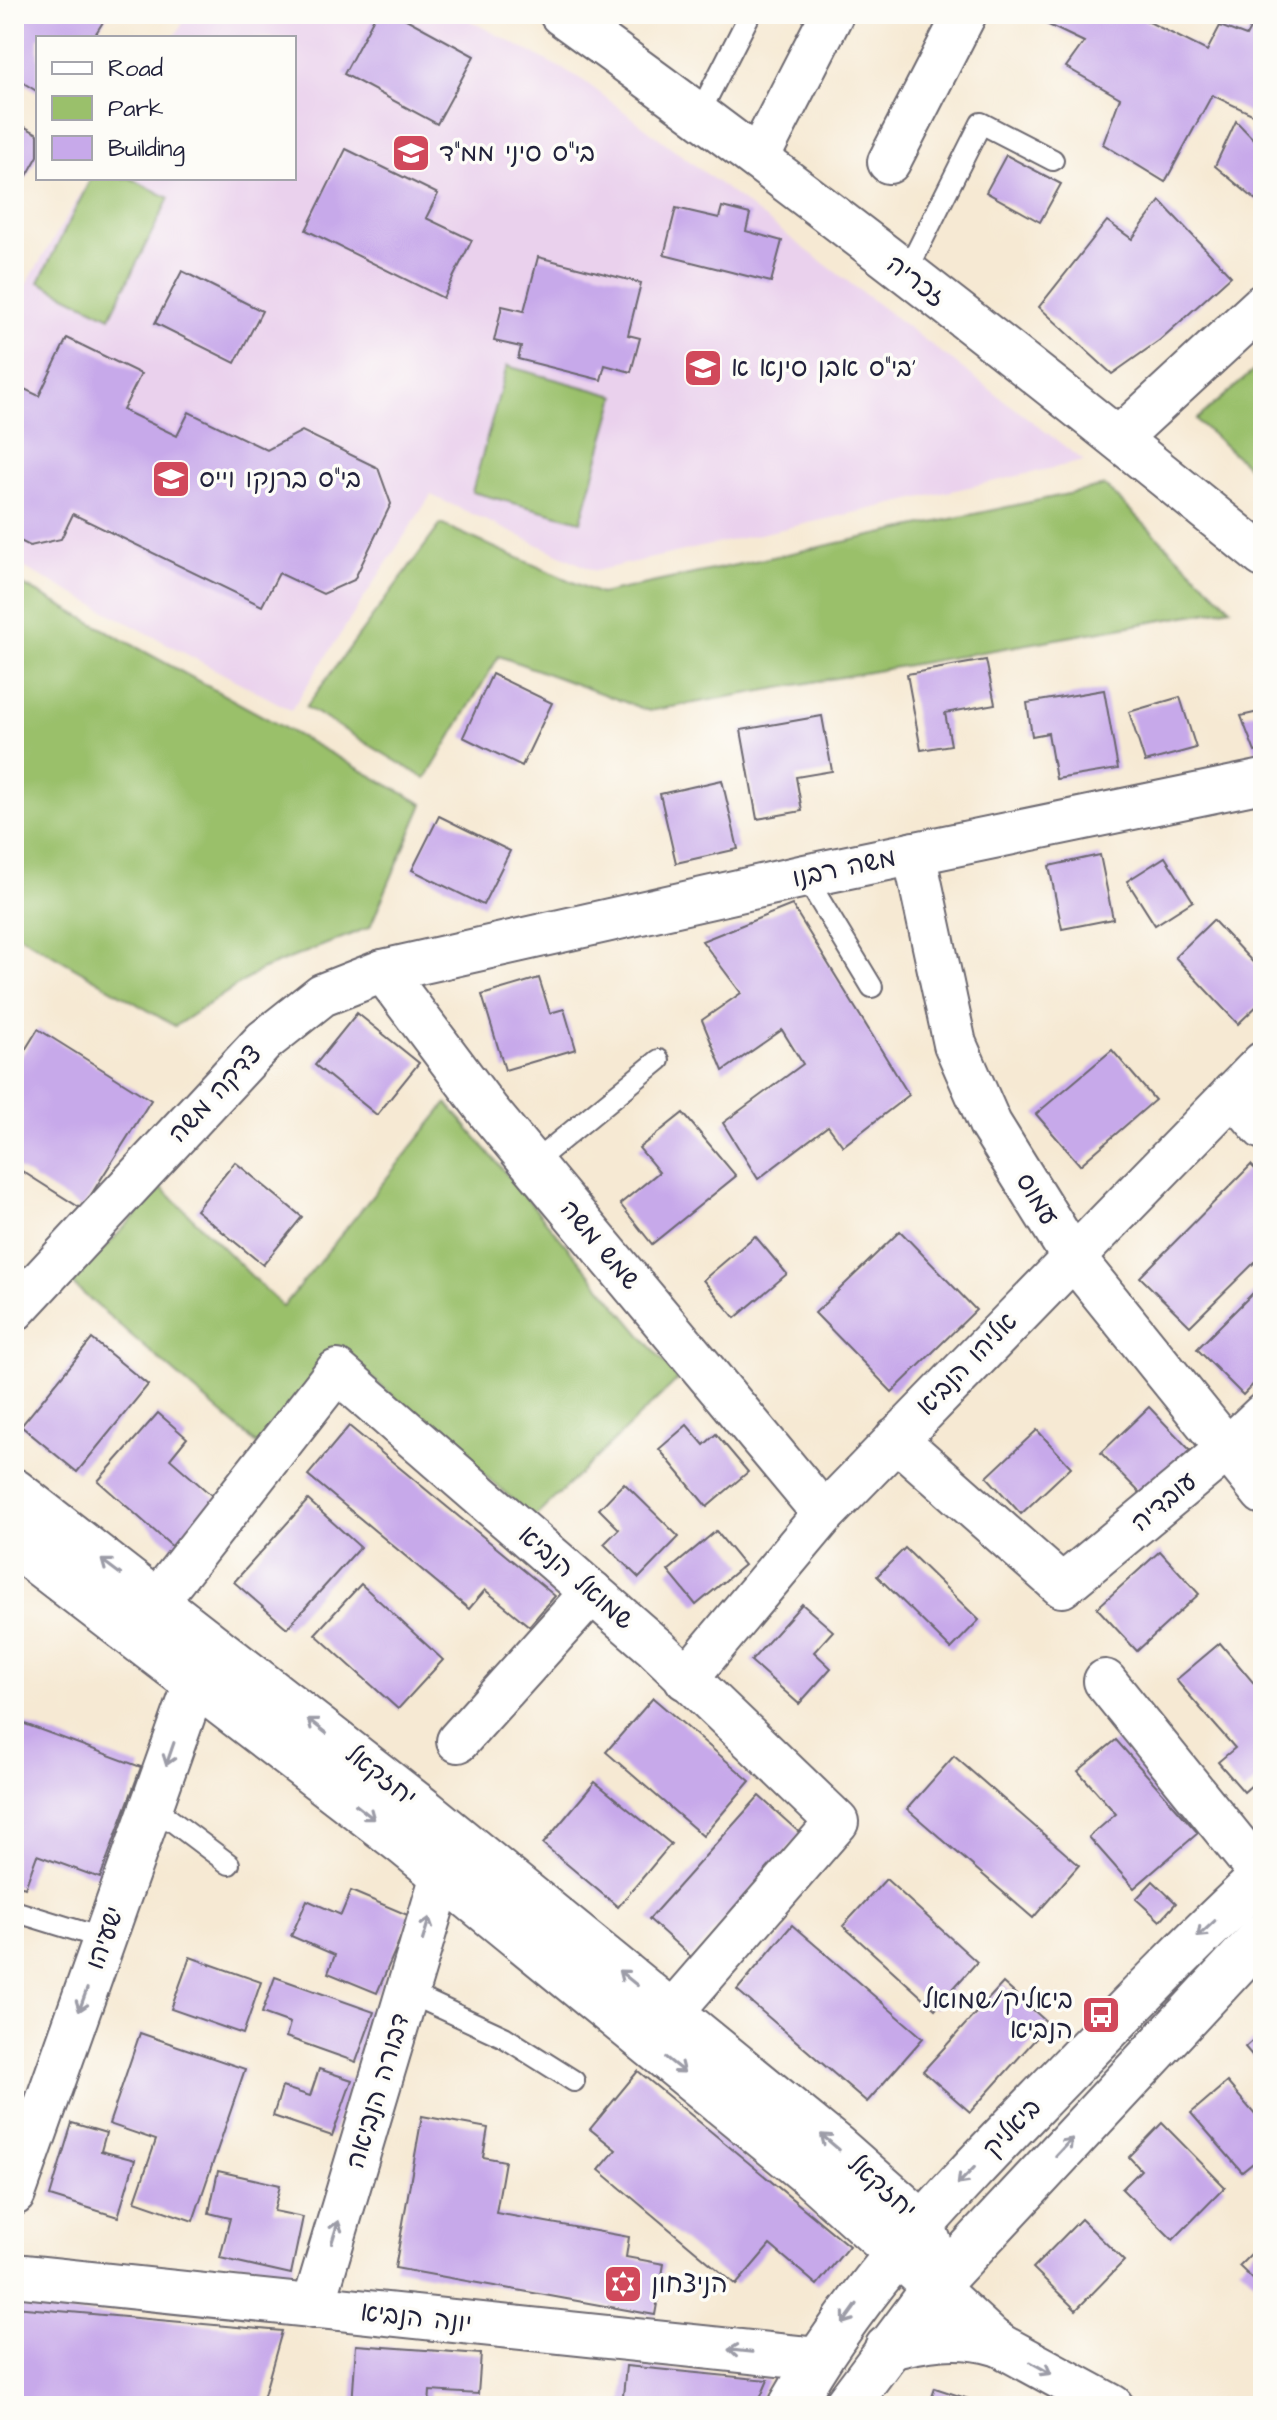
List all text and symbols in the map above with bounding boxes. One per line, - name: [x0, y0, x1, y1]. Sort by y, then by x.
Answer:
- legend: [36, 36, 296, 180]
- text: Road: [108, 52, 163, 86]
- text: Park: [108, 92, 164, 126]
- text: Building: [108, 132, 185, 167]
- school or university icon: בי"ס סיני ממ"ד: [390, 132, 432, 174]
- place label: בי"ס סיני ממ"ד: [439, 135, 595, 171]
- street label: זכריה: [879, 246, 953, 316]
- school or university icon: בי"ס אבן סינא א': [682, 347, 724, 389]
- place label: בי"ס אבן סינא א': [731, 350, 916, 386]
- school or university icon: בי"ס ברנקו וייס: [150, 458, 192, 500]
- place label: בי"ס ברנקו וייס: [199, 461, 361, 497]
- street label: משה רבנו: [789, 839, 899, 897]
- street label: צדקה משה: [160, 1037, 270, 1151]
- street label: עמוס: [1007, 1166, 1067, 1232]
- street label: שמש משה: [552, 1192, 648, 1298]
- street label: אליהו הנביא: [908, 1304, 1026, 1424]
- street label: עובדיה: [1123, 1464, 1205, 1540]
- street label: שמואל הנביא: [510, 1518, 642, 1638]
- one-way arrow: [101, 1559, 122, 1576]
- one-way arrow: [307, 1717, 328, 1735]
- street label: יחזקאל: [338, 1737, 424, 1815]
- one-way arrow: [162, 1742, 176, 1766]
- one-way arrow: [354, 1804, 375, 1821]
- street label: ישעיהו: [77, 1901, 133, 1975]
- one-way arrow: [419, 1917, 434, 1943]
- one-way arrow: [1196, 1920, 1216, 1938]
- one-way arrow: [618, 1969, 639, 1986]
- place label: ביאליק/שמואל הנביא: [922, 1982, 1073, 2048]
- one-way arrow: [75, 1987, 89, 2011]
- bus stop icon: ביאליק/שמואל הנביא: [1080, 1994, 1122, 2036]
- street label: דבורה הנביאה: [337, 2009, 419, 2173]
- one-way arrow: [664, 2056, 685, 2074]
- street label: ביאליק: [975, 2090, 1049, 2166]
- one-way arrow: [820, 2133, 840, 2151]
- one-way arrow: [1055, 2138, 1073, 2158]
- street label: יחזקאל: [840, 2146, 924, 2228]
- one-way arrow: [957, 2166, 976, 2185]
- one-way arrow: [328, 2220, 343, 2246]
- synagogue icon: הניצחון: [602, 2263, 644, 2305]
- place label: הניצחון: [651, 2266, 728, 2302]
- street label: יונה הנביא: [359, 2294, 473, 2342]
- one-way arrow: [842, 2303, 858, 2325]
- one-way arrow: [727, 2344, 754, 2359]
- one-way arrow: [1029, 2360, 1052, 2376]

